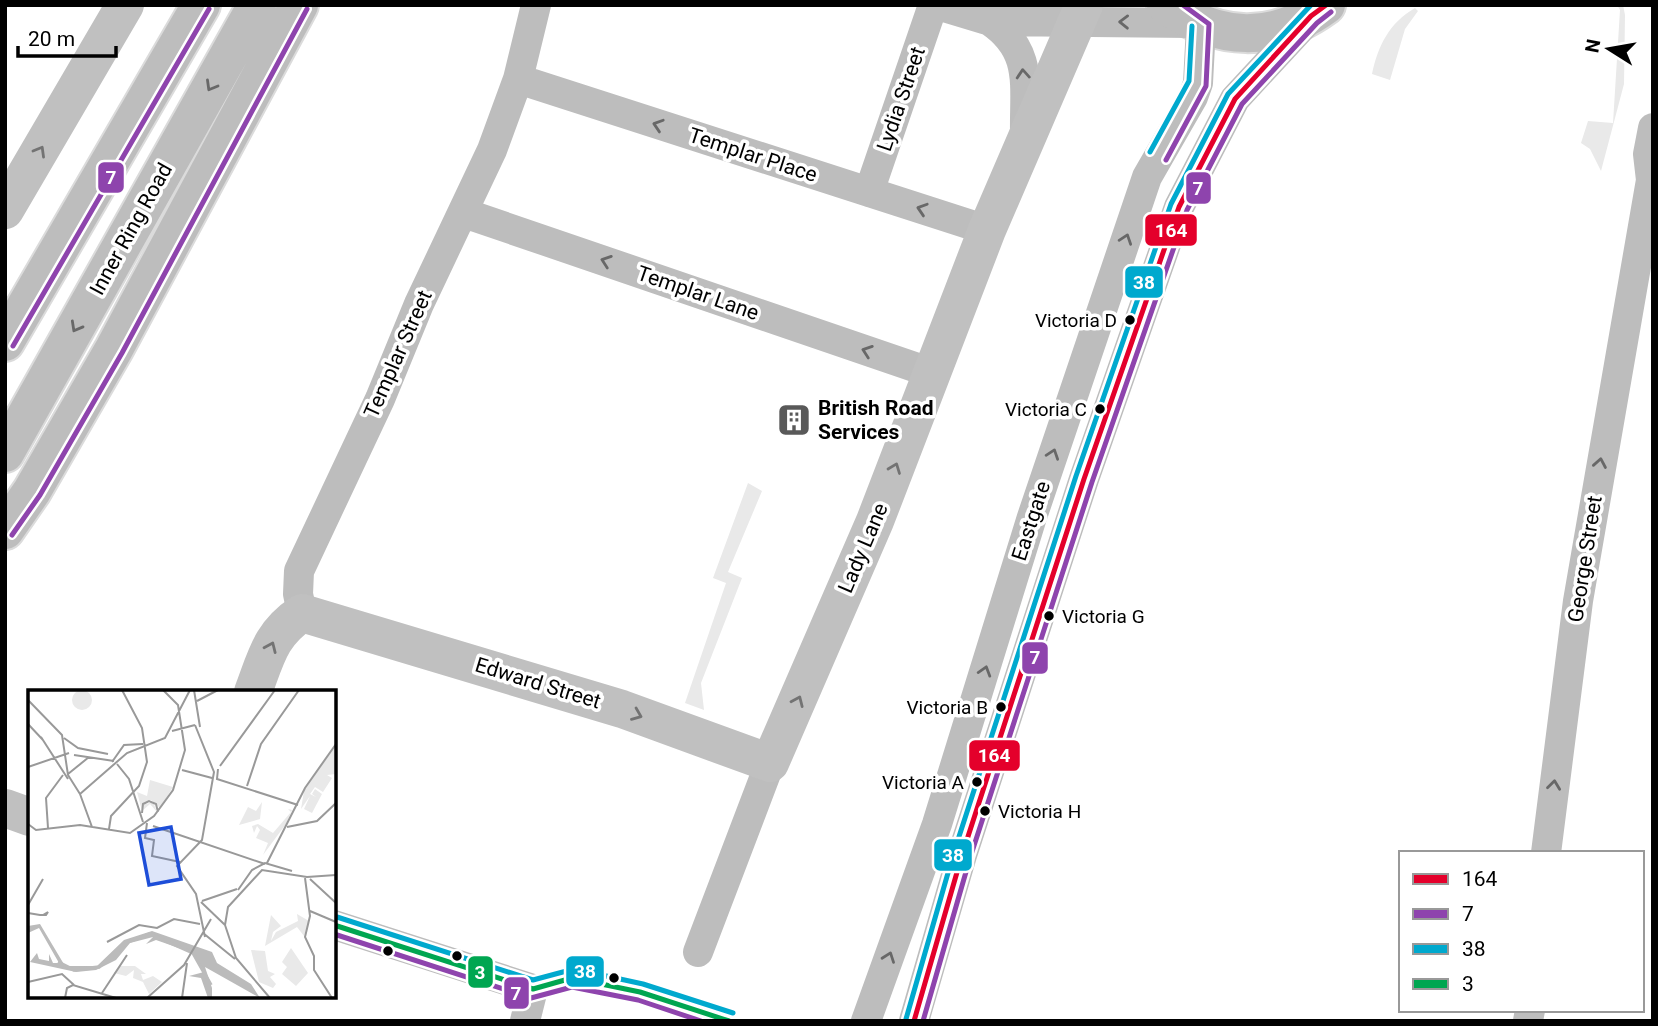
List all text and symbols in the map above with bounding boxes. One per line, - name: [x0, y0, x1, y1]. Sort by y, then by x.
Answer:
- scale bar: [18, 14, 116, 58]
- one-way arrow: [1118, 14, 1128, 30]
- north arrow: [1574, 14, 1644, 84]
- text: 20 m: [28, 27, 75, 51]
- text: N: [1580, 37, 1605, 55]
- street label: Lydia Street: [872, 44, 930, 154]
- one-way arrow: [1016, 69, 1031, 80]
- one-way arrow: [206, 79, 219, 92]
- one-way arrow: [653, 118, 665, 133]
- street label: Templar Place: [686, 123, 820, 187]
- one-way arrow: [31, 146, 44, 159]
- street label: Inner Ring Road: [85, 159, 177, 299]
- line badge: 7: [97, 161, 125, 194]
- text: 7: [106, 166, 117, 189]
- line badge: 7: [1185, 171, 1212, 205]
- text: 7: [1193, 177, 1204, 200]
- one-way arrow: [916, 203, 928, 217]
- line badge: 164: [1144, 213, 1198, 247]
- text: 164: [1155, 219, 1187, 242]
- one-way arrow: [1118, 233, 1132, 245]
- one-way arrow: [600, 255, 612, 269]
- street label: Templar Lane: [634, 261, 762, 325]
- line badge: 38: [1124, 265, 1164, 299]
- text: 38: [1133, 271, 1155, 294]
- street label: Templar Street: [359, 286, 437, 422]
- place label: Victoria D: [1035, 309, 1117, 332]
- marker: Victoria D: [1123, 313, 1137, 327]
- one-way arrow: [71, 320, 84, 332]
- one-way arrow: [862, 345, 874, 359]
- place label: British Road Services: [818, 396, 933, 444]
- place label: Victoria C: [1005, 398, 1087, 421]
- building icon: British Road Services: [775, 401, 813, 439]
- marker: Victoria C: [1093, 402, 1107, 416]
- one-way arrow: [1045, 449, 1059, 461]
- one-way arrow: [1592, 457, 1607, 469]
- one-way arrow: [887, 463, 901, 475]
- street label: Eastgate: [1007, 478, 1055, 564]
- street label: George Street: [1563, 494, 1607, 624]
- street label: Lady Lane: [833, 500, 893, 596]
- place label: Victoria G: [1062, 605, 1145, 628]
- marker: Victoria G: [1042, 609, 1056, 623]
- line badge: 7: [1021, 641, 1049, 675]
- one-way arrow: [263, 642, 277, 655]
- text: 7: [1030, 646, 1041, 669]
- street label: Edward Street: [472, 652, 604, 714]
- one-way arrow: [976, 665, 991, 677]
- inset map: [28, 690, 336, 998]
- one-way arrow: [790, 695, 804, 708]
- place label: Victoria B: [907, 696, 988, 719]
- marker: Victoria B: [994, 700, 1008, 714]
- one-way arrow: [629, 707, 642, 721]
- line badge: 164: [968, 739, 1021, 772]
- text: 164: [978, 744, 1010, 767]
- place label: Victoria A: [882, 771, 965, 794]
- marker: Victoria A: [970, 775, 984, 789]
- one-way arrow: [1546, 779, 1561, 791]
- place label: Victoria H: [998, 800, 1081, 823]
- marker: Victoria H: [978, 804, 992, 818]
- line badge: 38: [933, 838, 973, 872]
- text: 38: [942, 844, 964, 867]
- legend: [1399, 851, 1644, 1012]
- text: 164: [1462, 867, 1498, 891]
- text: 7: [1462, 902, 1474, 926]
- text: 38: [1462, 937, 1486, 961]
- unlabelled marker: [381, 944, 395, 958]
- unlabelled marker: [450, 949, 464, 963]
- one-way arrow: [881, 951, 895, 963]
- line badge: 3: [467, 955, 494, 989]
- line badge: 38: [565, 955, 605, 988]
- text: 38: [574, 960, 596, 983]
- text: 3: [475, 961, 485, 984]
- unlabelled marker: [607, 971, 621, 985]
- text: 3: [1462, 972, 1474, 996]
- line badge: 7: [503, 976, 530, 1010]
- text: 7: [511, 982, 522, 1005]

